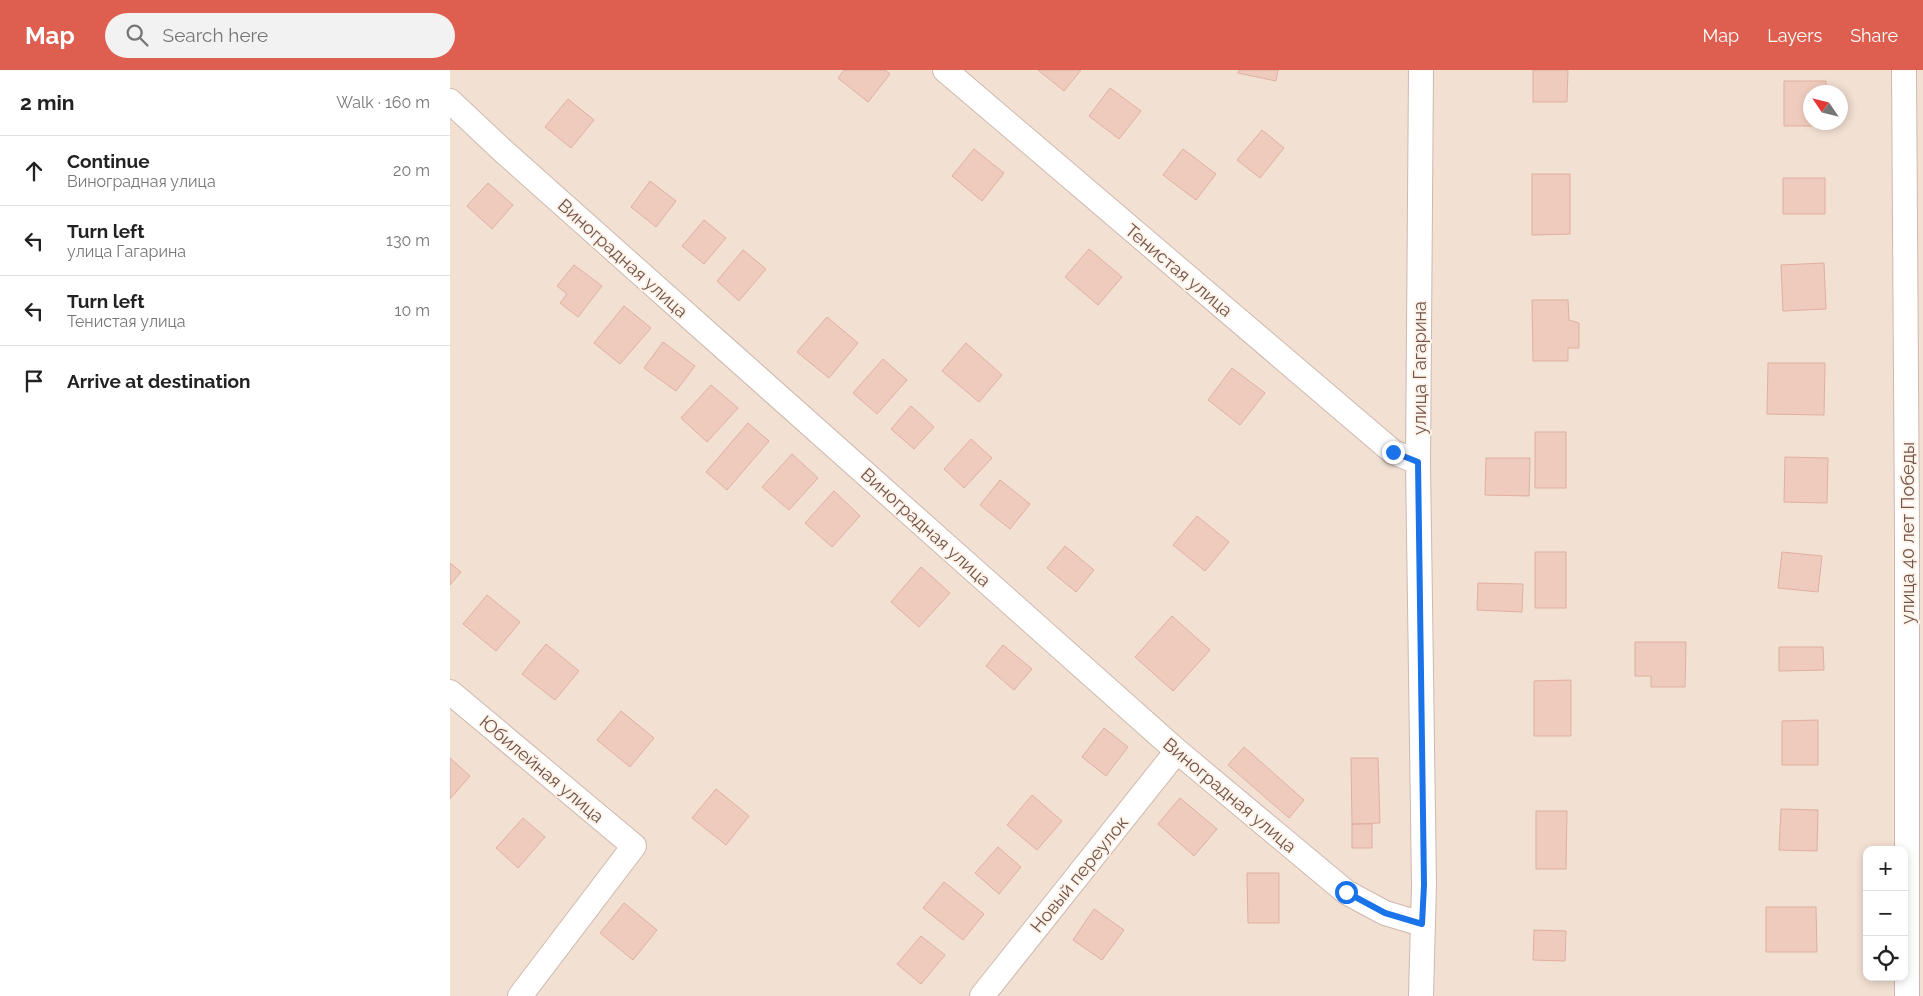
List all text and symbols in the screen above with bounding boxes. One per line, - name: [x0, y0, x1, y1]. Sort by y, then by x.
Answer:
- search box: [105, 13, 455, 58]
- text: Map: [25, 21, 75, 50]
- icon: search: [123, 21, 151, 49]
- text: Search here: [163, 24, 268, 46]
- text: Map: [1703, 25, 1739, 46]
- text: Layers: [1767, 25, 1822, 46]
- text: Share: [1850, 25, 1898, 46]
- north arrow: [1803, 85, 1848, 130]
- text: 2 min: [20, 90, 74, 115]
- text: Walk · 160 m: [336, 93, 430, 112]
- text: Continue: [67, 150, 150, 172]
- icon: ahead: [20, 157, 48, 185]
- text: 20 m: [393, 161, 430, 180]
- text: Виноградная улица: [67, 172, 216, 191]
- street label: Виноградная улица: [554, 194, 692, 322]
- street label: Тенистая улица: [1121, 219, 1237, 321]
- text: Turn left: [67, 220, 144, 242]
- icon: left: [20, 227, 48, 255]
- text: 130 m: [386, 231, 430, 250]
- text: улица Гагарина: [67, 242, 186, 261]
- text: Turn left: [67, 290, 144, 312]
- icon: left: [20, 297, 48, 325]
- text: 10 m: [395, 301, 430, 320]
- street label: улица Гагарина: [1409, 301, 1430, 435]
- text: Тенистая улица: [67, 312, 185, 331]
- icon: arrive: [20, 367, 48, 395]
- text: Arrive at destination: [67, 370, 251, 392]
- route end: [1382, 441, 1405, 464]
- street label: улица 40 лет Победы: [1897, 442, 1918, 624]
- street label: Виноградная улица: [857, 463, 995, 591]
- street label: Юбилейная улица: [476, 711, 608, 827]
- street label: Виноградная улица: [1159, 733, 1301, 857]
- street label: Новый переулок: [1026, 812, 1132, 936]
- map controls: [1863, 846, 1908, 981]
- button: +: [1863, 846, 1908, 891]
- route start: [1335, 881, 1358, 904]
- button: −: [1863, 891, 1908, 936]
- button: locate: [1863, 936, 1908, 981]

